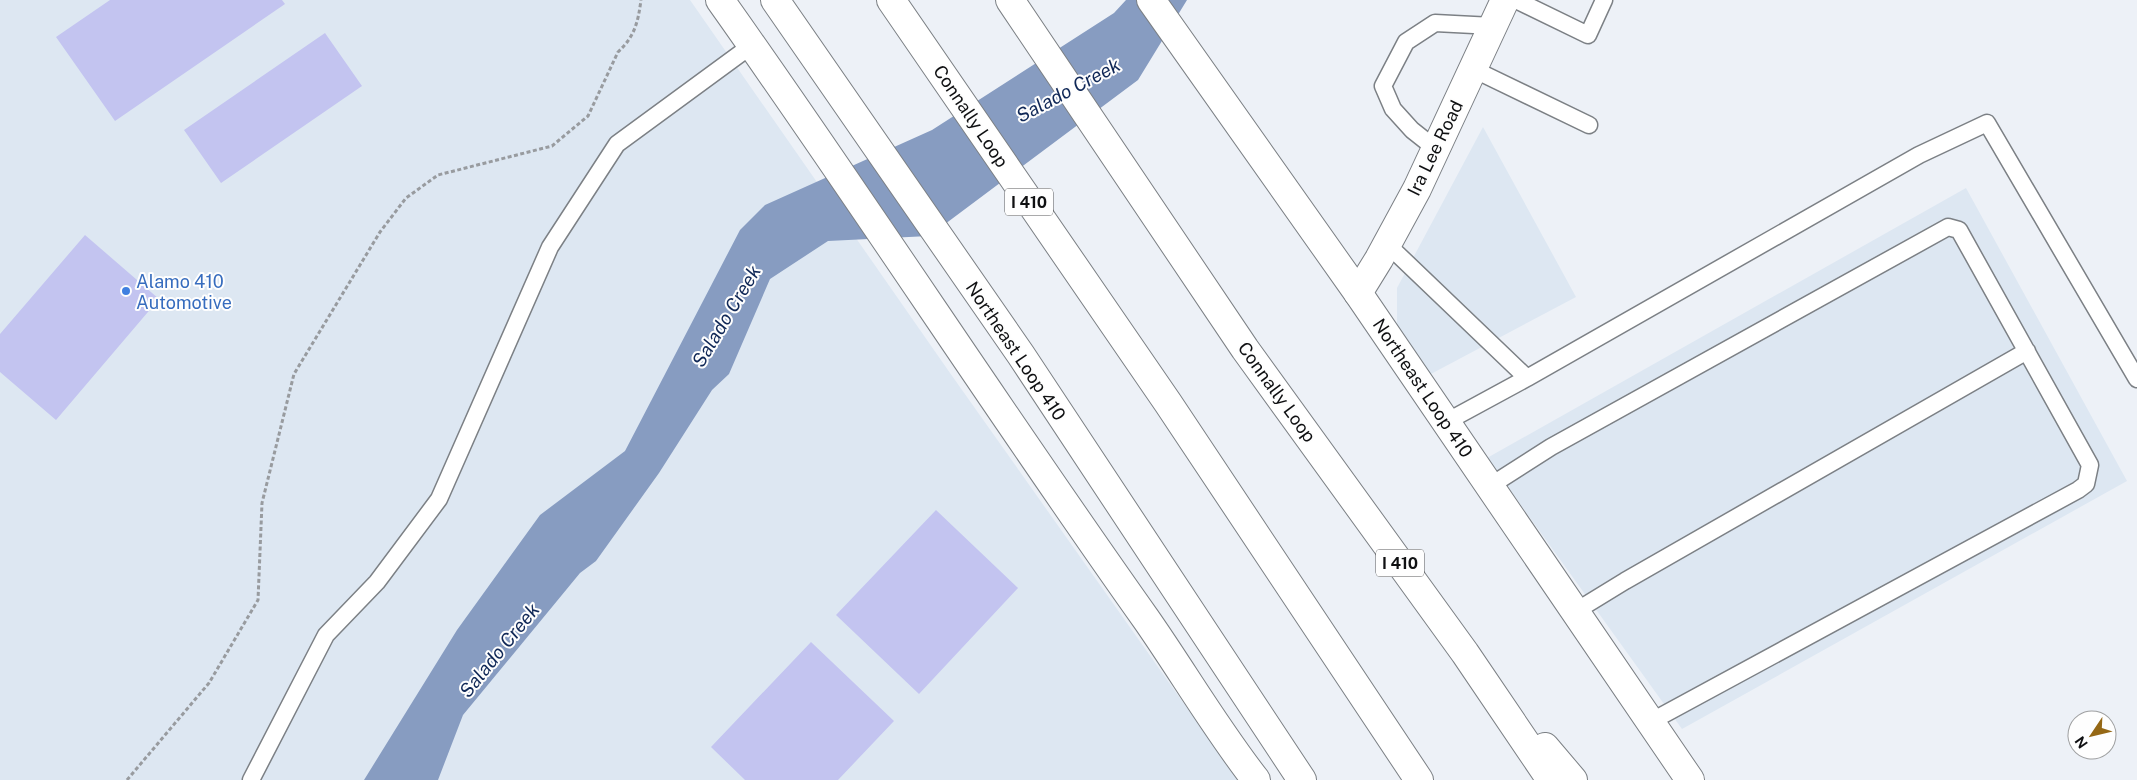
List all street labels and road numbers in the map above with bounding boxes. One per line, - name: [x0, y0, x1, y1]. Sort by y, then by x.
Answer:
- street label: Connally Loop: [929, 61, 1013, 171]
- street label: Ira Lee Road: [1403, 97, 1467, 199]
- road number: I 410: [1005, 188, 1053, 216]
- street label: Northeast Loop 410: [962, 278, 1070, 424]
- street label: Northeast Loop 410: [1369, 315, 1477, 461]
- street label: Connally Loop: [1234, 338, 1320, 446]
- road number: I 410: [1376, 550, 1424, 576]

